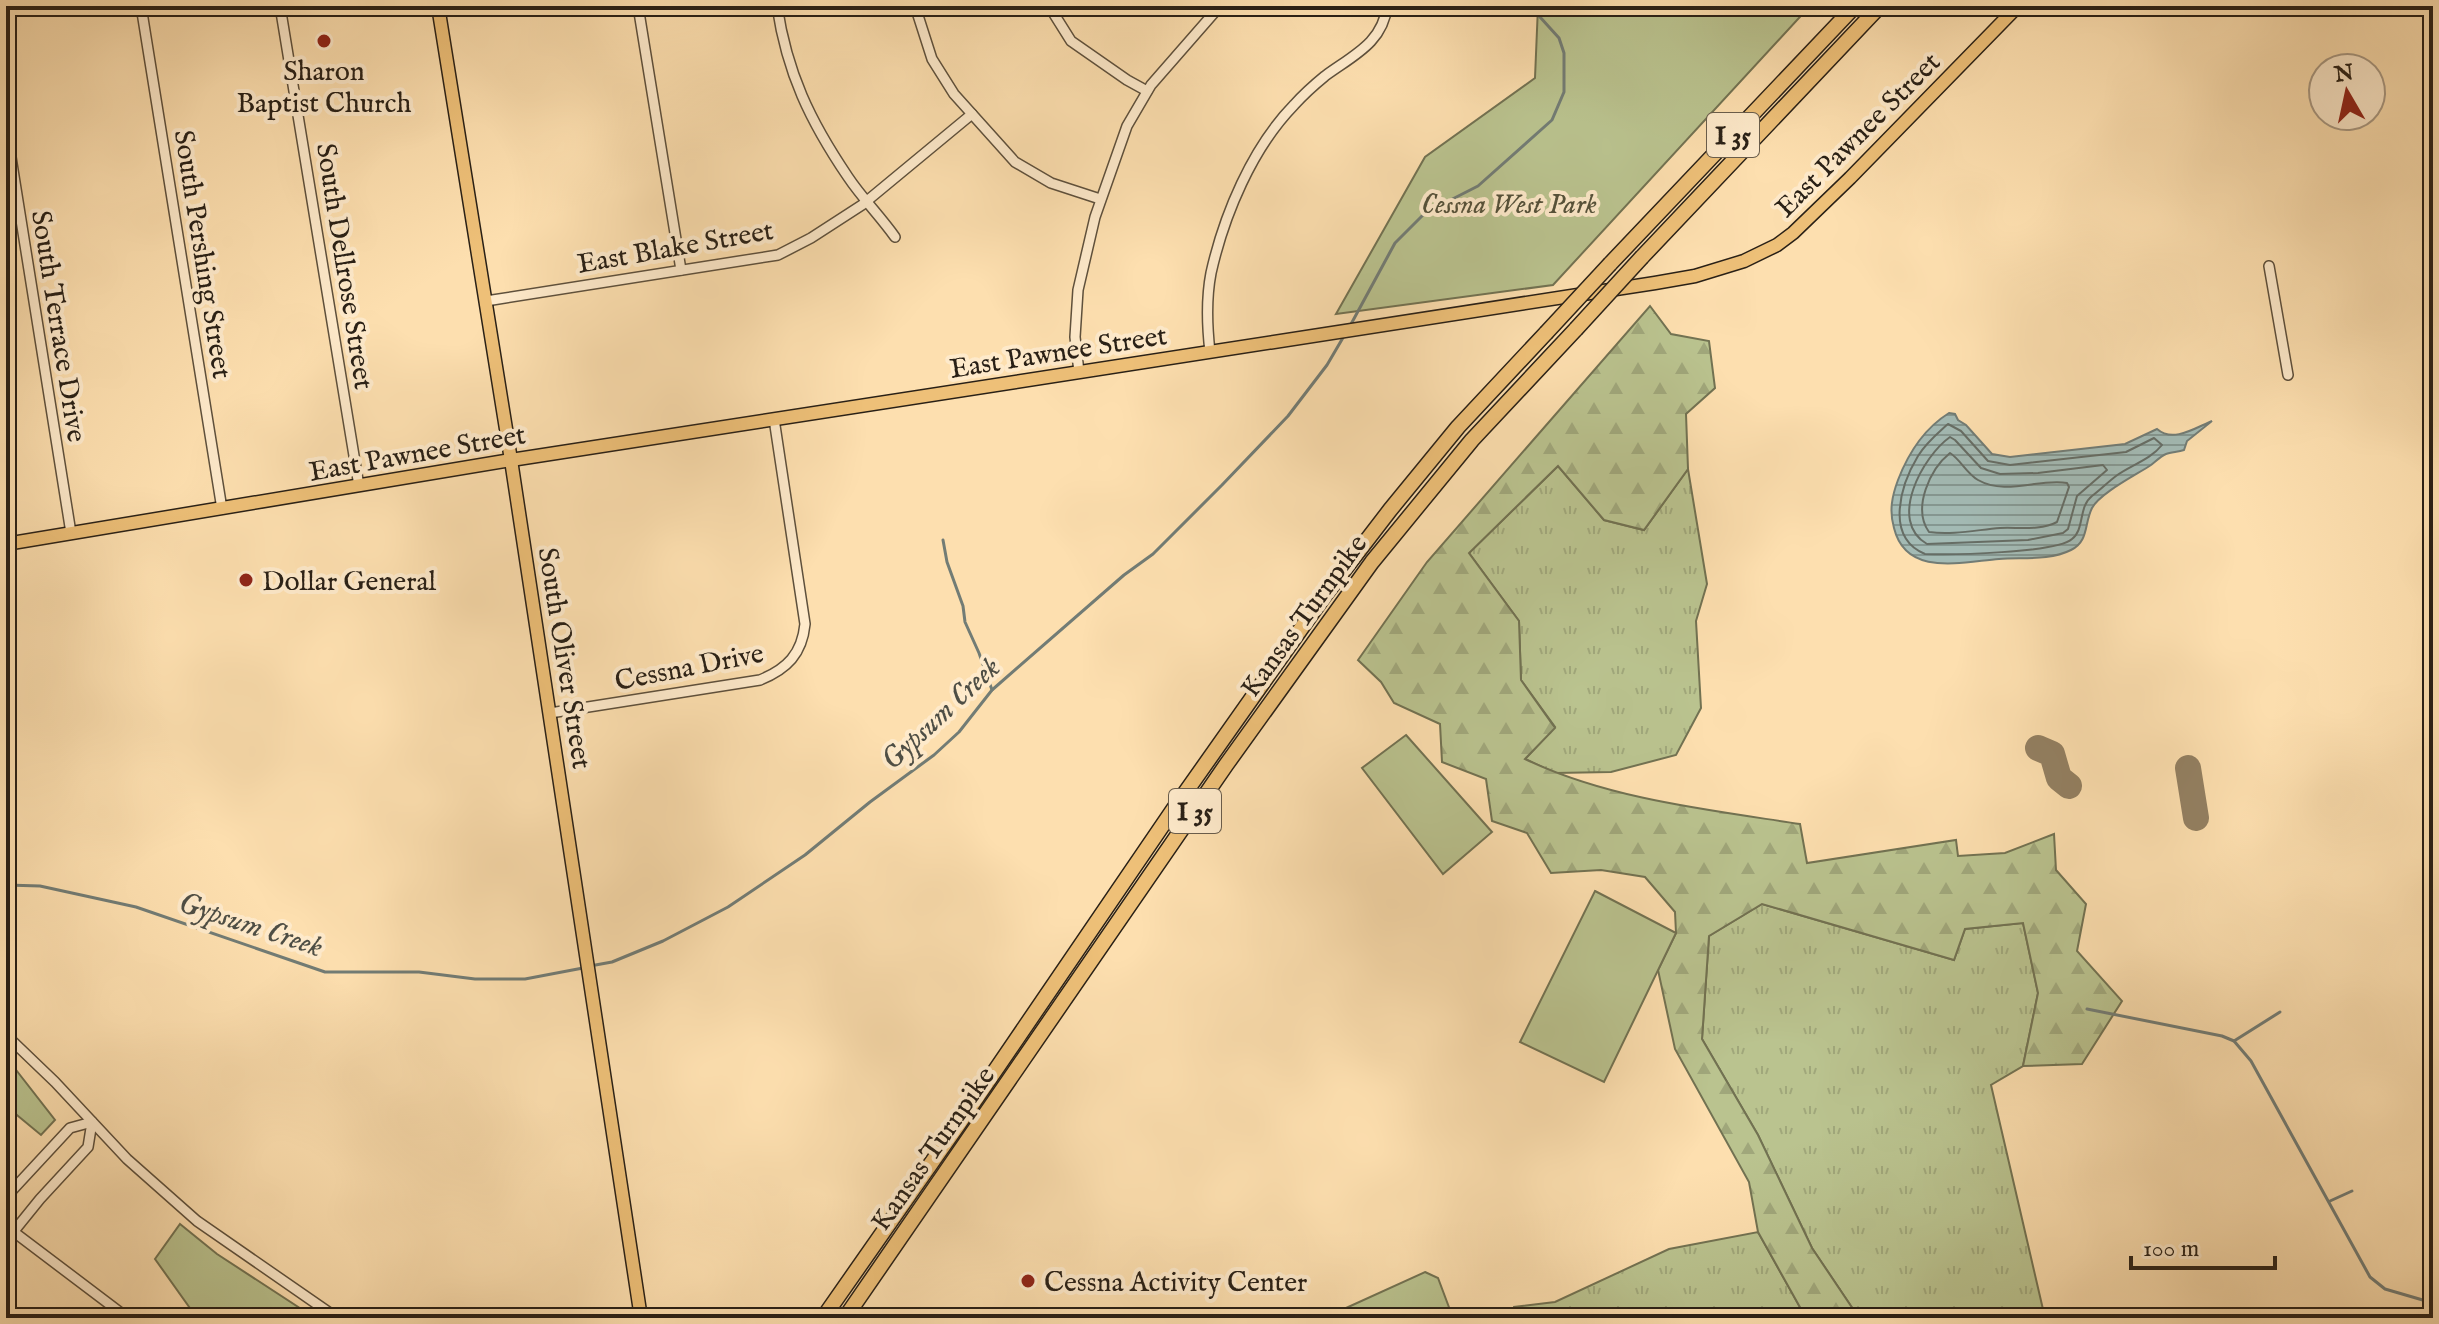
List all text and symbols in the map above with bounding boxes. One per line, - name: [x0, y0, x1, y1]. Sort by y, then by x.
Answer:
- marker: Sharon Baptist Church: [315, 32, 333, 50]
- street label: East Pawnee Street: [1769, 46, 1949, 226]
- north arrow: [2307, 52, 2387, 132]
- place label: Sharon Baptist Church: [237, 55, 412, 122]
- text: N: [2332, 59, 2356, 90]
- road number: I 35: [1707, 113, 1759, 157]
- street label: South Pershing Street: [165, 127, 239, 382]
- street label: South Dellrose Street: [307, 141, 380, 392]
- park label: Cessna West Park: [1421, 188, 1597, 223]
- street label: South Terrace Drive: [22, 208, 93, 445]
- street label: East Blake Street: [575, 214, 777, 283]
- street label: East Pawnee Street: [947, 319, 1170, 388]
- street label: East Pawnee Street: [306, 418, 529, 491]
- street label: Kansas Turnpike: [1234, 528, 1376, 705]
- street label: South Oliver Street: [529, 545, 598, 772]
- place label: Dollar General: [262, 565, 437, 600]
- marker: Dollar General: [237, 571, 255, 589]
- street label: Cessna Drive: [612, 637, 767, 700]
- water label: Gypsum Creek: [874, 650, 1009, 779]
- road number: I 35: [1169, 789, 1221, 833]
- water label: Gypsum Creek: [173, 885, 327, 967]
- street label: Kansas Turnpike: [864, 1060, 1004, 1239]
- scale bar: [2131, 1220, 2275, 1270]
- text: 100 m: [2143, 1234, 2199, 1265]
- place label: Cessna Activity Center: [1044, 1266, 1307, 1301]
- marker: Cessna Activity Center: [1019, 1272, 1037, 1290]

